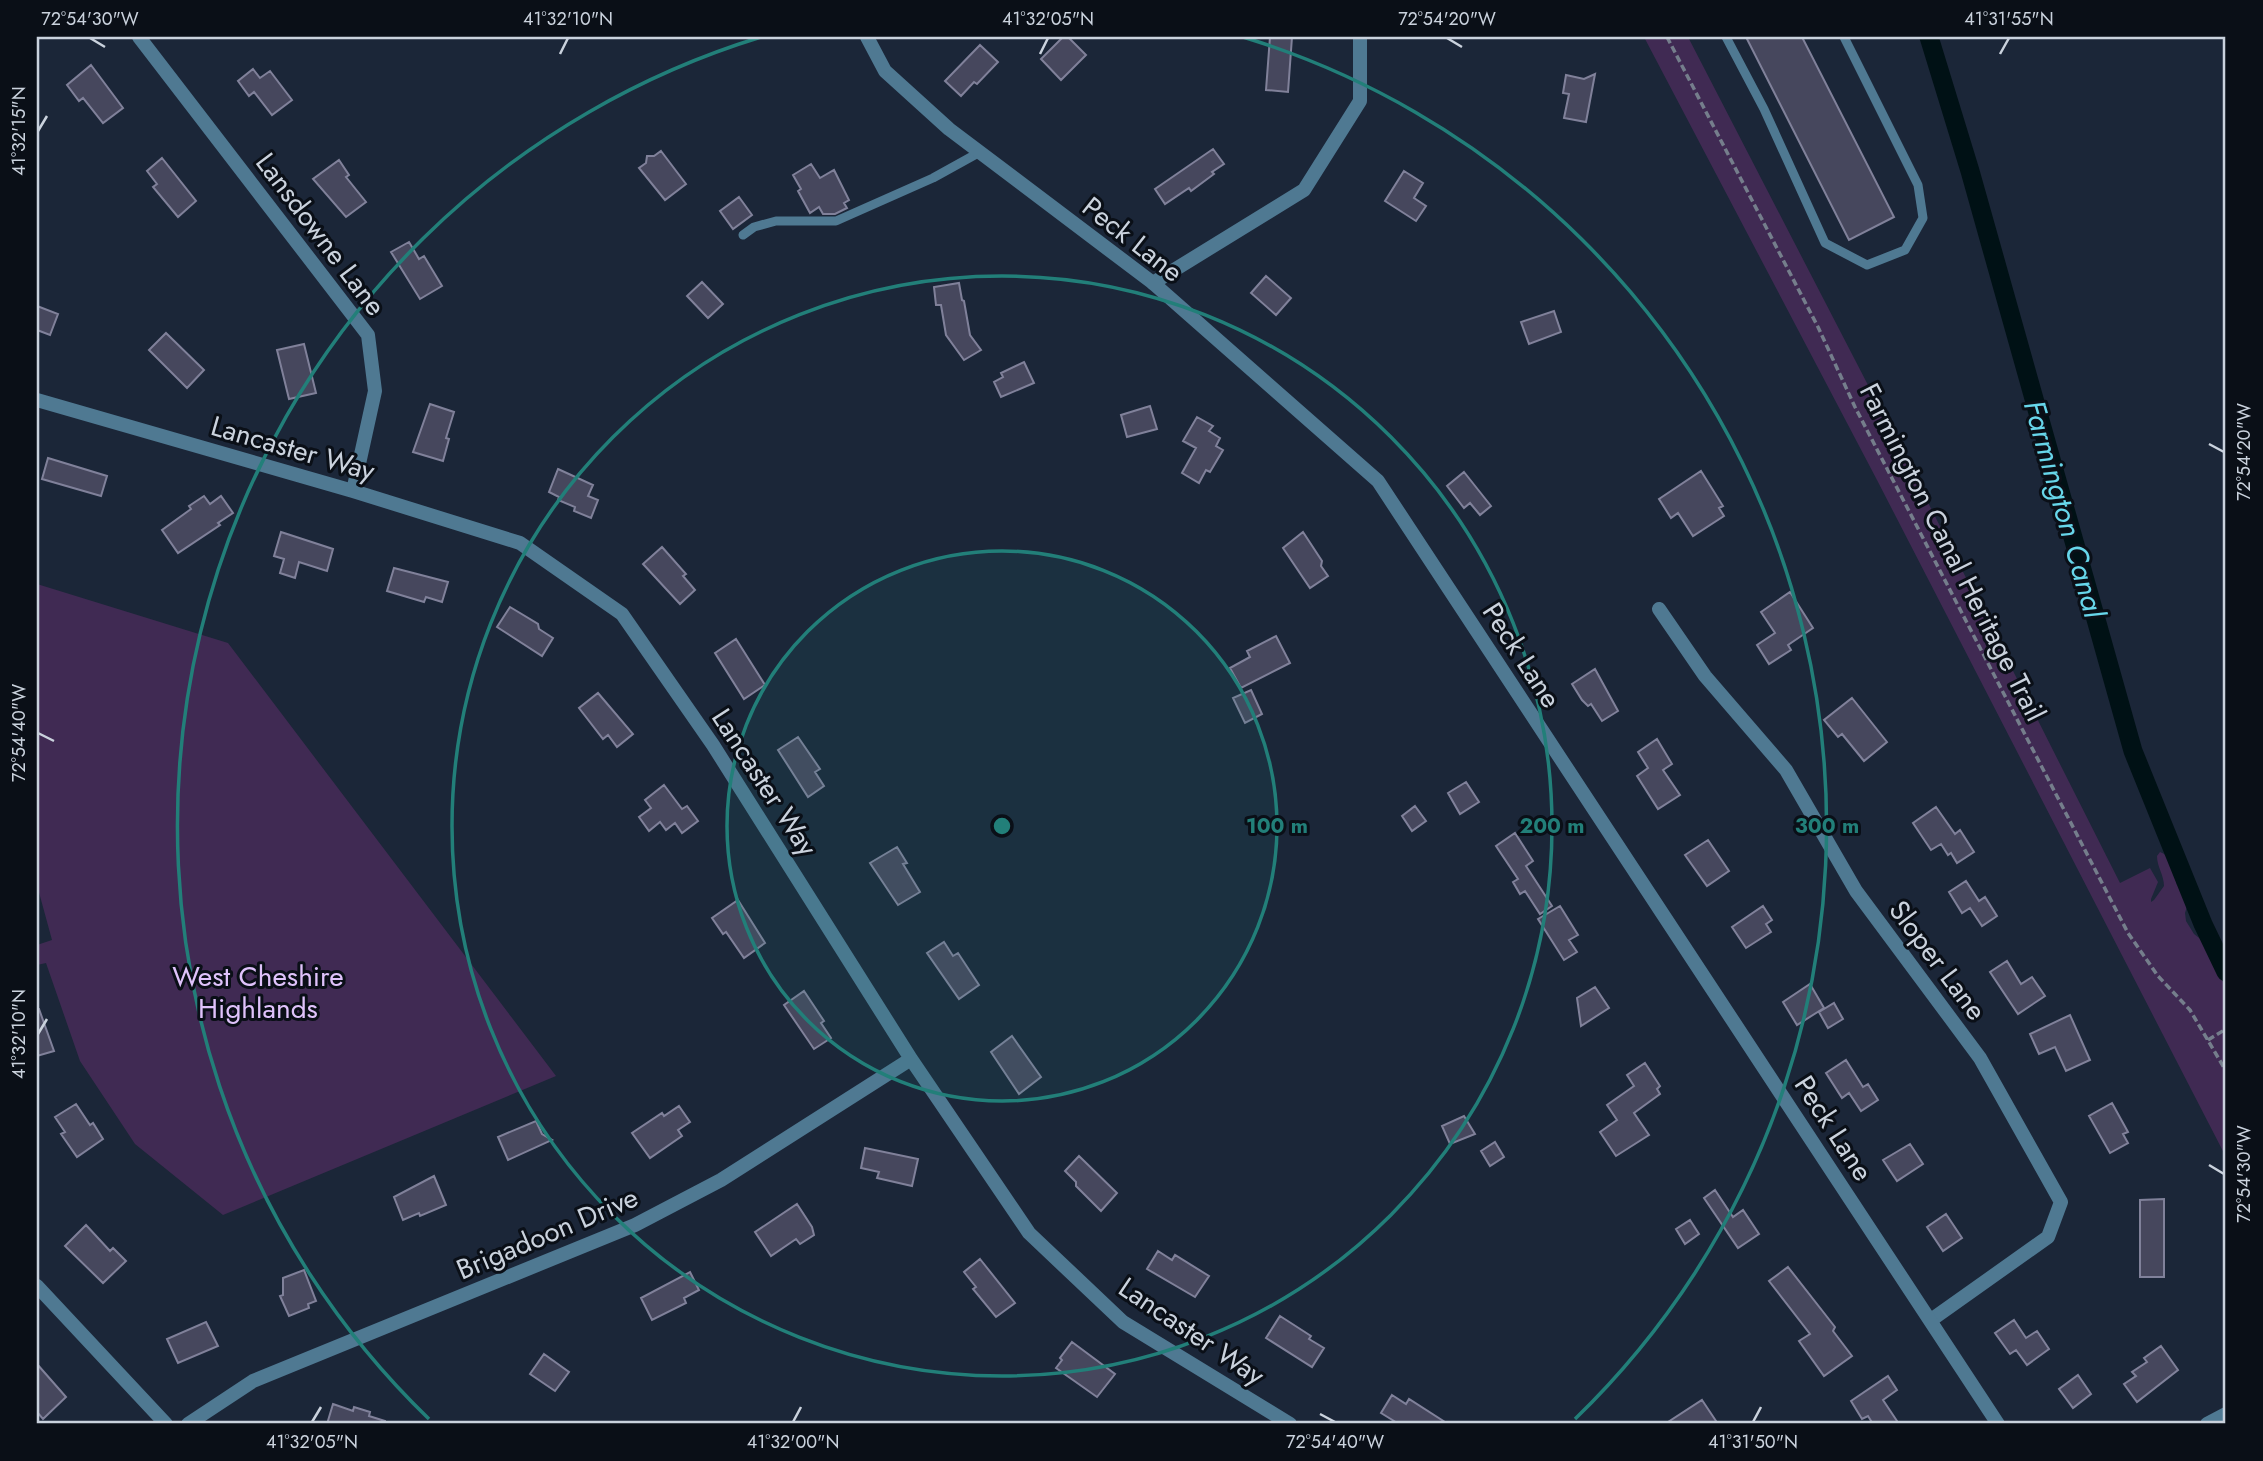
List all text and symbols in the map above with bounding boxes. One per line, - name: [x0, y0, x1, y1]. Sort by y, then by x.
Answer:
- text: 72°54'30"W: [41, 6, 139, 32]
- text: 41°32'10"N: [523, 6, 613, 32]
- text: 41°32'05"N: [1002, 6, 1094, 32]
- text: 72°54'20"W: [1398, 6, 1496, 32]
- text: 41°31'55"N: [1964, 6, 2054, 32]
- text: 41°32'15"N: [6, 86, 32, 176]
- street label: Lansdowne Lane: [246, 144, 396, 324]
- street label: Peck Lane: [1073, 187, 1192, 292]
- street label: Farmington Canal Heritage Trail: [1849, 376, 2056, 728]
- water label: Farmington Canal: [2013, 395, 2116, 624]
- text: 72°54'20"W: [2231, 403, 2257, 501]
- street label: Lancaster Way: [206, 406, 380, 492]
- street label: Peck Lane: [1472, 595, 1571, 716]
- text: 72°54'40"W: [6, 684, 32, 782]
- street label: Lancaster Way: [701, 700, 828, 865]
- text: 100 m: [1246, 811, 1308, 841]
- text: 200 m: [1519, 811, 1585, 841]
- text: 300 m: [1795, 811, 1859, 841]
- centre of rings: [990, 814, 1014, 838]
- street label: Sloper Lane: [1879, 892, 1996, 1029]
- park label: West Cheshire Highlands: [172, 956, 344, 1029]
- text: 41°32'10"N: [6, 989, 32, 1079]
- street label: Peck Lane: [1784, 1068, 1883, 1189]
- text: 72°54'30"W: [2231, 1125, 2257, 1223]
- street label: Brigadoon Drive: [450, 1177, 644, 1290]
- street label: Lancaster Way: [1110, 1267, 1274, 1396]
- text: 41°32'05"N: [266, 1429, 358, 1455]
- text: 41°32'00"N: [747, 1429, 839, 1455]
- text: 72°54'40"W: [1286, 1429, 1384, 1455]
- text: 41°31'50"N: [1708, 1429, 1798, 1455]

